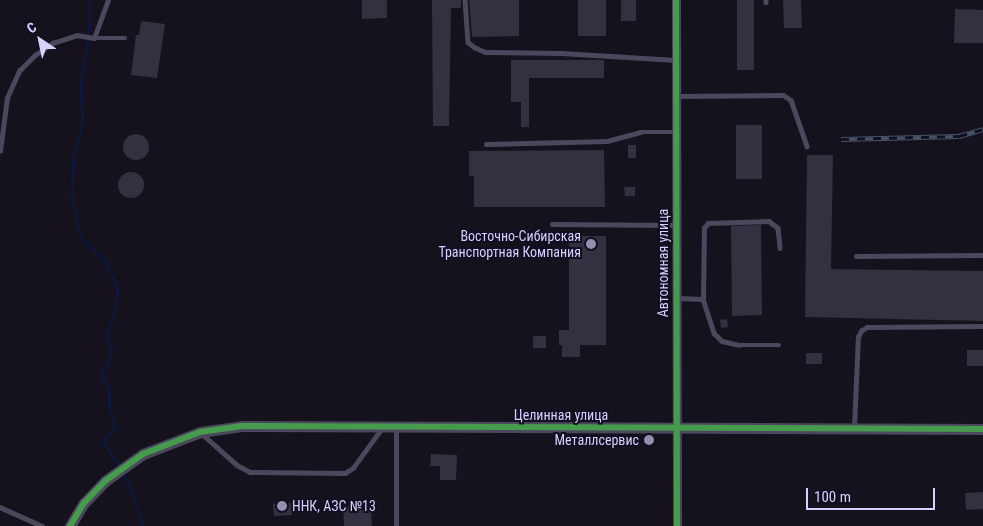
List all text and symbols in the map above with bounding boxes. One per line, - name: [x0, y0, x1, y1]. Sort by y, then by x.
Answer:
- north arrow: [15, 15, 65, 65]
- text: С: [24, 19, 39, 36]
- street label: Автономная улица: [655, 209, 671, 317]
- place label: Восточно-Сибирская Транспортная Компания: [438, 228, 581, 260]
- marker: Восточно-Сибирская Транспортная Компания: [585, 238, 597, 250]
- street label: Целинная улица: [514, 407, 608, 423]
- place label: Металлсервис: [555, 432, 639, 448]
- marker: Металлсервис: [643, 434, 655, 446]
- scale bar: [808, 478, 937, 510]
- text: 100 m: [814, 488, 851, 506]
- place label: ННК, АЗС №13: [292, 498, 376, 514]
- marker: ННК, АЗС №13: [276, 500, 288, 512]

